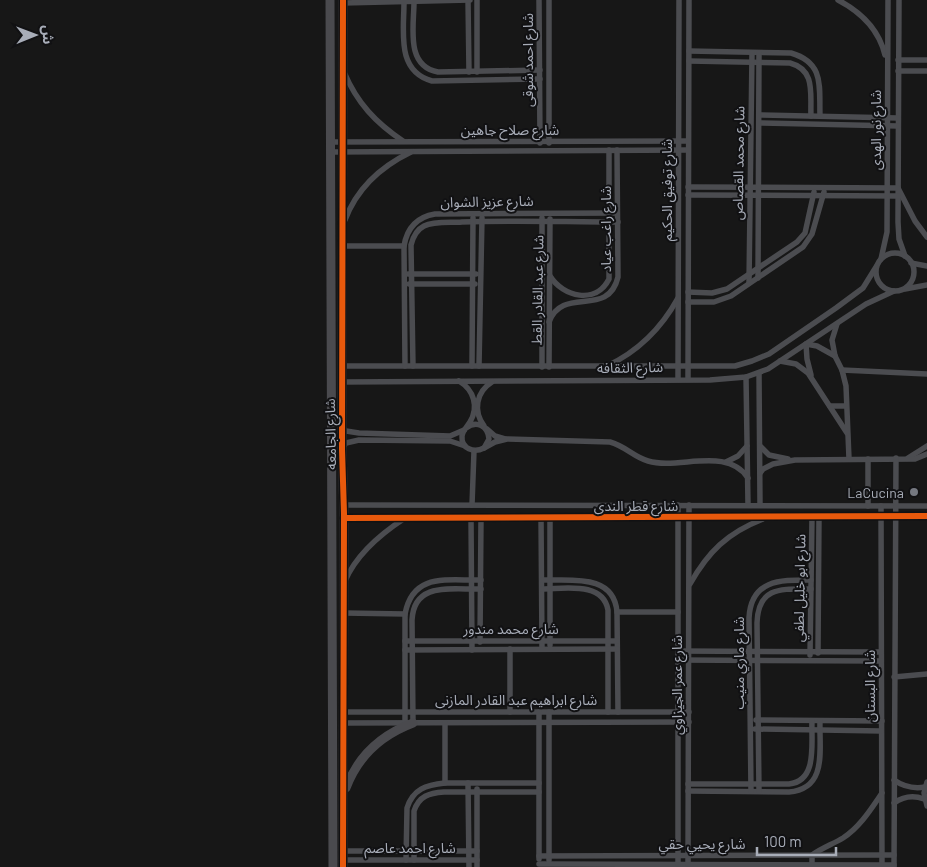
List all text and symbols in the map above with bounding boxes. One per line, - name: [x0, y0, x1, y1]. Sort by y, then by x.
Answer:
- north arrow: [10, 10, 60, 60]
- street label: شارع احمد شوقى: [519, 13, 539, 107]
- text: ش: [40, 25, 57, 45]
- street label: شارع نور الهدى: [867, 90, 887, 170]
- street label: شارع محمد القصاص: [729, 106, 750, 220]
- street label: شارع صلاح جاهين: [461, 121, 559, 141]
- street label: شارع توفيق الحكيم: [658, 139, 678, 241]
- street label: شارع راغب عياد: [597, 186, 617, 272]
- street label: شارع عزيز الشوان: [440, 192, 534, 213]
- street label: شارع عبد القادر القط: [528, 235, 549, 345]
- street label: شارع الثقافه: [597, 358, 663, 379]
- street label: شارع الجامعه: [321, 398, 342, 470]
- place label: LaCucina: [847, 484, 904, 501]
- marker: LaCucina: [908, 486, 920, 498]
- street label: شارع قطر الندى: [594, 497, 678, 517]
- street label: شارع ابو خليل لطفي: [790, 534, 812, 642]
- street label: شارع ماري منيب: [730, 617, 750, 709]
- street label: شارع محمد مندور: [462, 620, 559, 640]
- street label: شارع عمر الجيزاوي: [668, 635, 688, 735]
- street label: شارع البستان: [861, 650, 881, 722]
- street label: شارع ابراهيم عبد القادر المازنى: [435, 691, 597, 711]
- scale bar: [757, 824, 836, 856]
- text: 100 m: [764, 832, 802, 850]
- street label: شارع يحيي حقي: [659, 835, 746, 855]
- street label: شارع احمد عاصم: [364, 839, 456, 859]

